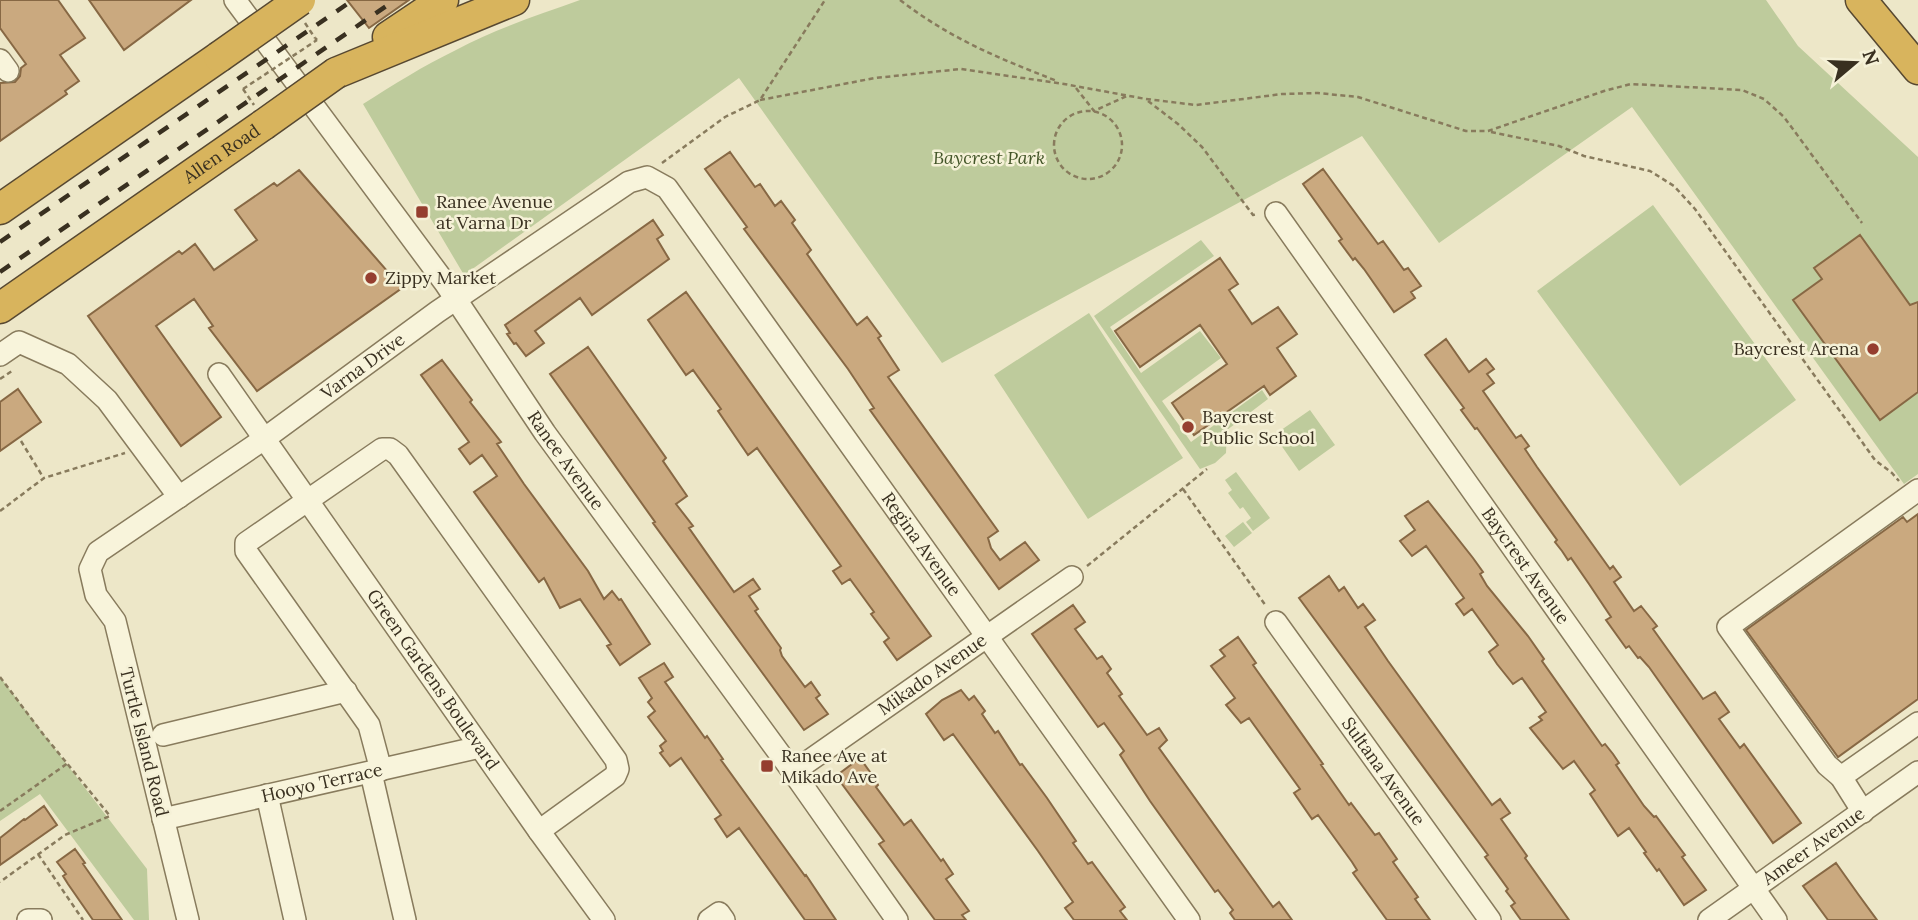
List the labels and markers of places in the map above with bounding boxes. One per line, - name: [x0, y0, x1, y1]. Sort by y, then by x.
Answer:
- place label: Ranee Avenue at Varna Dr: [436, 190, 553, 234]
- marker: Ranee Avenue at Varna Dr: [414, 204, 430, 220]
- place label: Zippy Market: [385, 266, 496, 289]
- marker: Zippy Market: [363, 270, 379, 286]
- place label: Baycrest Arena: [1733, 337, 1859, 360]
- marker: Baycrest Arena: [1865, 341, 1881, 357]
- place label: Baycrest Public School: [1202, 405, 1315, 449]
- marker: Baycrest Public School: [1180, 419, 1196, 435]
- place label: Ranee Ave at Mikado Ave: [781, 744, 887, 788]
- marker: Ranee Ave at Mikado Ave: [759, 758, 775, 774]

